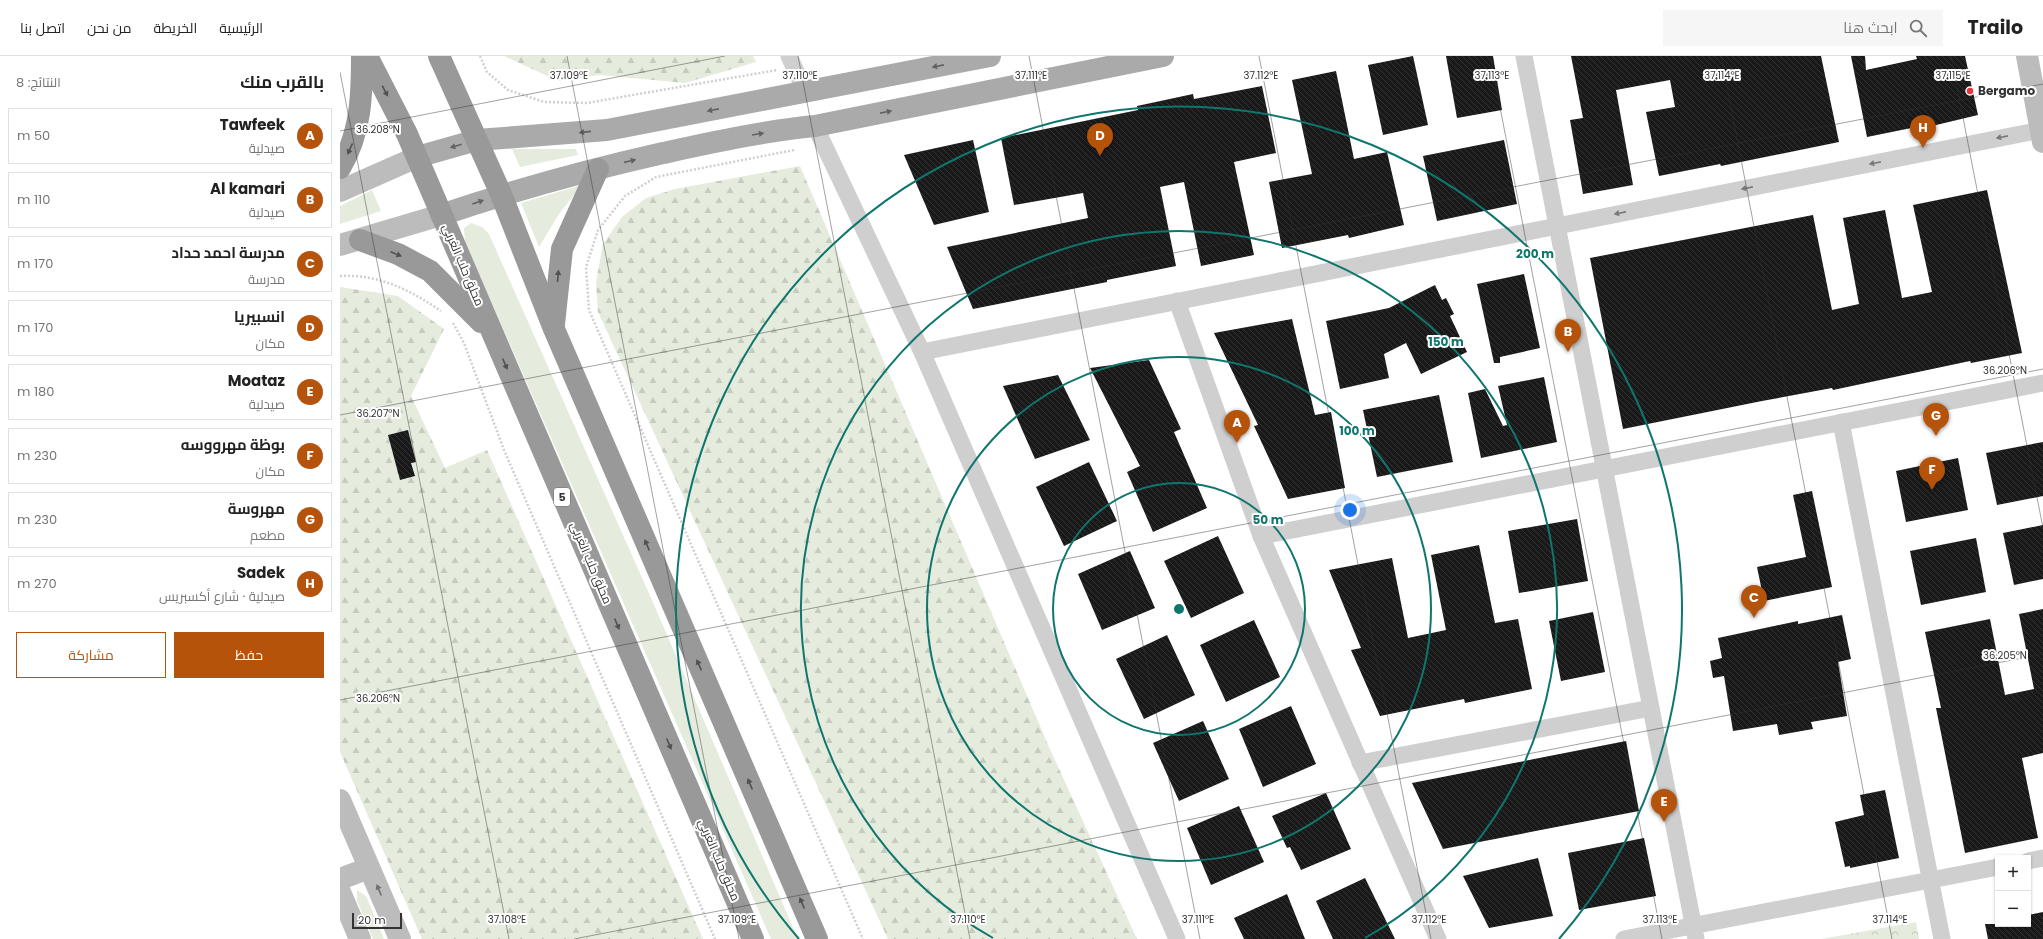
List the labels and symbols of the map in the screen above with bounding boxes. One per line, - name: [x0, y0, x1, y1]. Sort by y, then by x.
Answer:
- one-way arrow: [932, 64, 944, 70]
- text: 37.109°E: [550, 68, 588, 83]
- text: 37.110°E: [782, 68, 818, 83]
- text: 37.111°E: [1015, 68, 1047, 83]
- text: 37.112°E: [1244, 68, 1278, 83]
- text: 37.113°E: [1475, 68, 1509, 83]
- text: 37.114°E: [1704, 68, 1740, 83]
- text: 37.115°E: [1935, 68, 1971, 83]
- place label: Bergamo: [1978, 82, 2035, 99]
- one-way arrow: [382, 85, 388, 97]
- marker: Bergamo: [1965, 86, 1975, 96]
- one-way arrow: [707, 108, 719, 114]
- one-way arrow: [879, 109, 892, 115]
- pin: H: [1910, 115, 1936, 148]
- text: 36.208°N: [356, 122, 400, 137]
- pin: D: [1087, 123, 1113, 156]
- one-way arrow: [579, 129, 591, 136]
- one-way arrow: [751, 131, 764, 137]
- one-way arrow: [1996, 135, 2009, 141]
- one-way arrow: [450, 143, 462, 149]
- one-way arrow: [347, 144, 353, 155]
- one-way arrow: [624, 157, 637, 163]
- one-way arrow: [1869, 160, 1881, 166]
- one-way arrow: [1741, 185, 1754, 191]
- one-way arrow: [472, 199, 484, 205]
- one-way arrow: [1614, 210, 1626, 216]
- street label: محلق حلب الغربي: [437, 221, 488, 309]
- text: 200 m: [1516, 245, 1554, 262]
- one-way arrow: [391, 251, 403, 257]
- one-way arrow: [554, 270, 561, 282]
- pin: B: [1555, 319, 1581, 352]
- text: 150 m: [1428, 333, 1464, 350]
- one-way arrow: [502, 358, 508, 370]
- text: 36.206°N: [1983, 363, 2027, 378]
- pin: G: [1923, 403, 1949, 436]
- text: 36.207°N: [357, 406, 399, 421]
- pin: A: [1224, 410, 1250, 443]
- text: 100 m: [1339, 422, 1375, 439]
- pin: F: [1919, 457, 1945, 490]
- road number: 5: [554, 488, 570, 506]
- your location: [1340, 500, 1360, 520]
- text: 50 m: [1253, 511, 1284, 528]
- street label: محلق حلب الغربي: [565, 519, 616, 607]
- one-way arrow: [644, 540, 650, 551]
- pin: C: [1741, 585, 1767, 618]
- centre of rings: [1172, 602, 1186, 616]
- one-way arrow: [614, 619, 620, 630]
- text: 36.205°N: [1983, 648, 2027, 663]
- one-way arrow: [695, 658, 701, 670]
- text: 36.206°N: [356, 691, 400, 706]
- one-way arrow: [666, 738, 672, 749]
- one-way arrow: [747, 778, 753, 789]
- pin: E: [1651, 789, 1677, 822]
- street label: محلق حلب الغربي: [693, 816, 744, 904]
- one-way arrow: [376, 885, 382, 896]
- one-way arrow: [799, 898, 805, 909]
- scale bar: [352, 911, 402, 930]
- text: 37.108°E: [488, 912, 526, 927]
- text: 37.109°E: [718, 912, 756, 927]
- text: 37.110°E: [950, 912, 986, 927]
- text: 37.111°E: [1182, 912, 1214, 927]
- text: 37.112°E: [1412, 912, 1446, 927]
- text: 37.113°E: [1643, 912, 1677, 927]
- text: 37.114°E: [1872, 912, 1908, 927]

